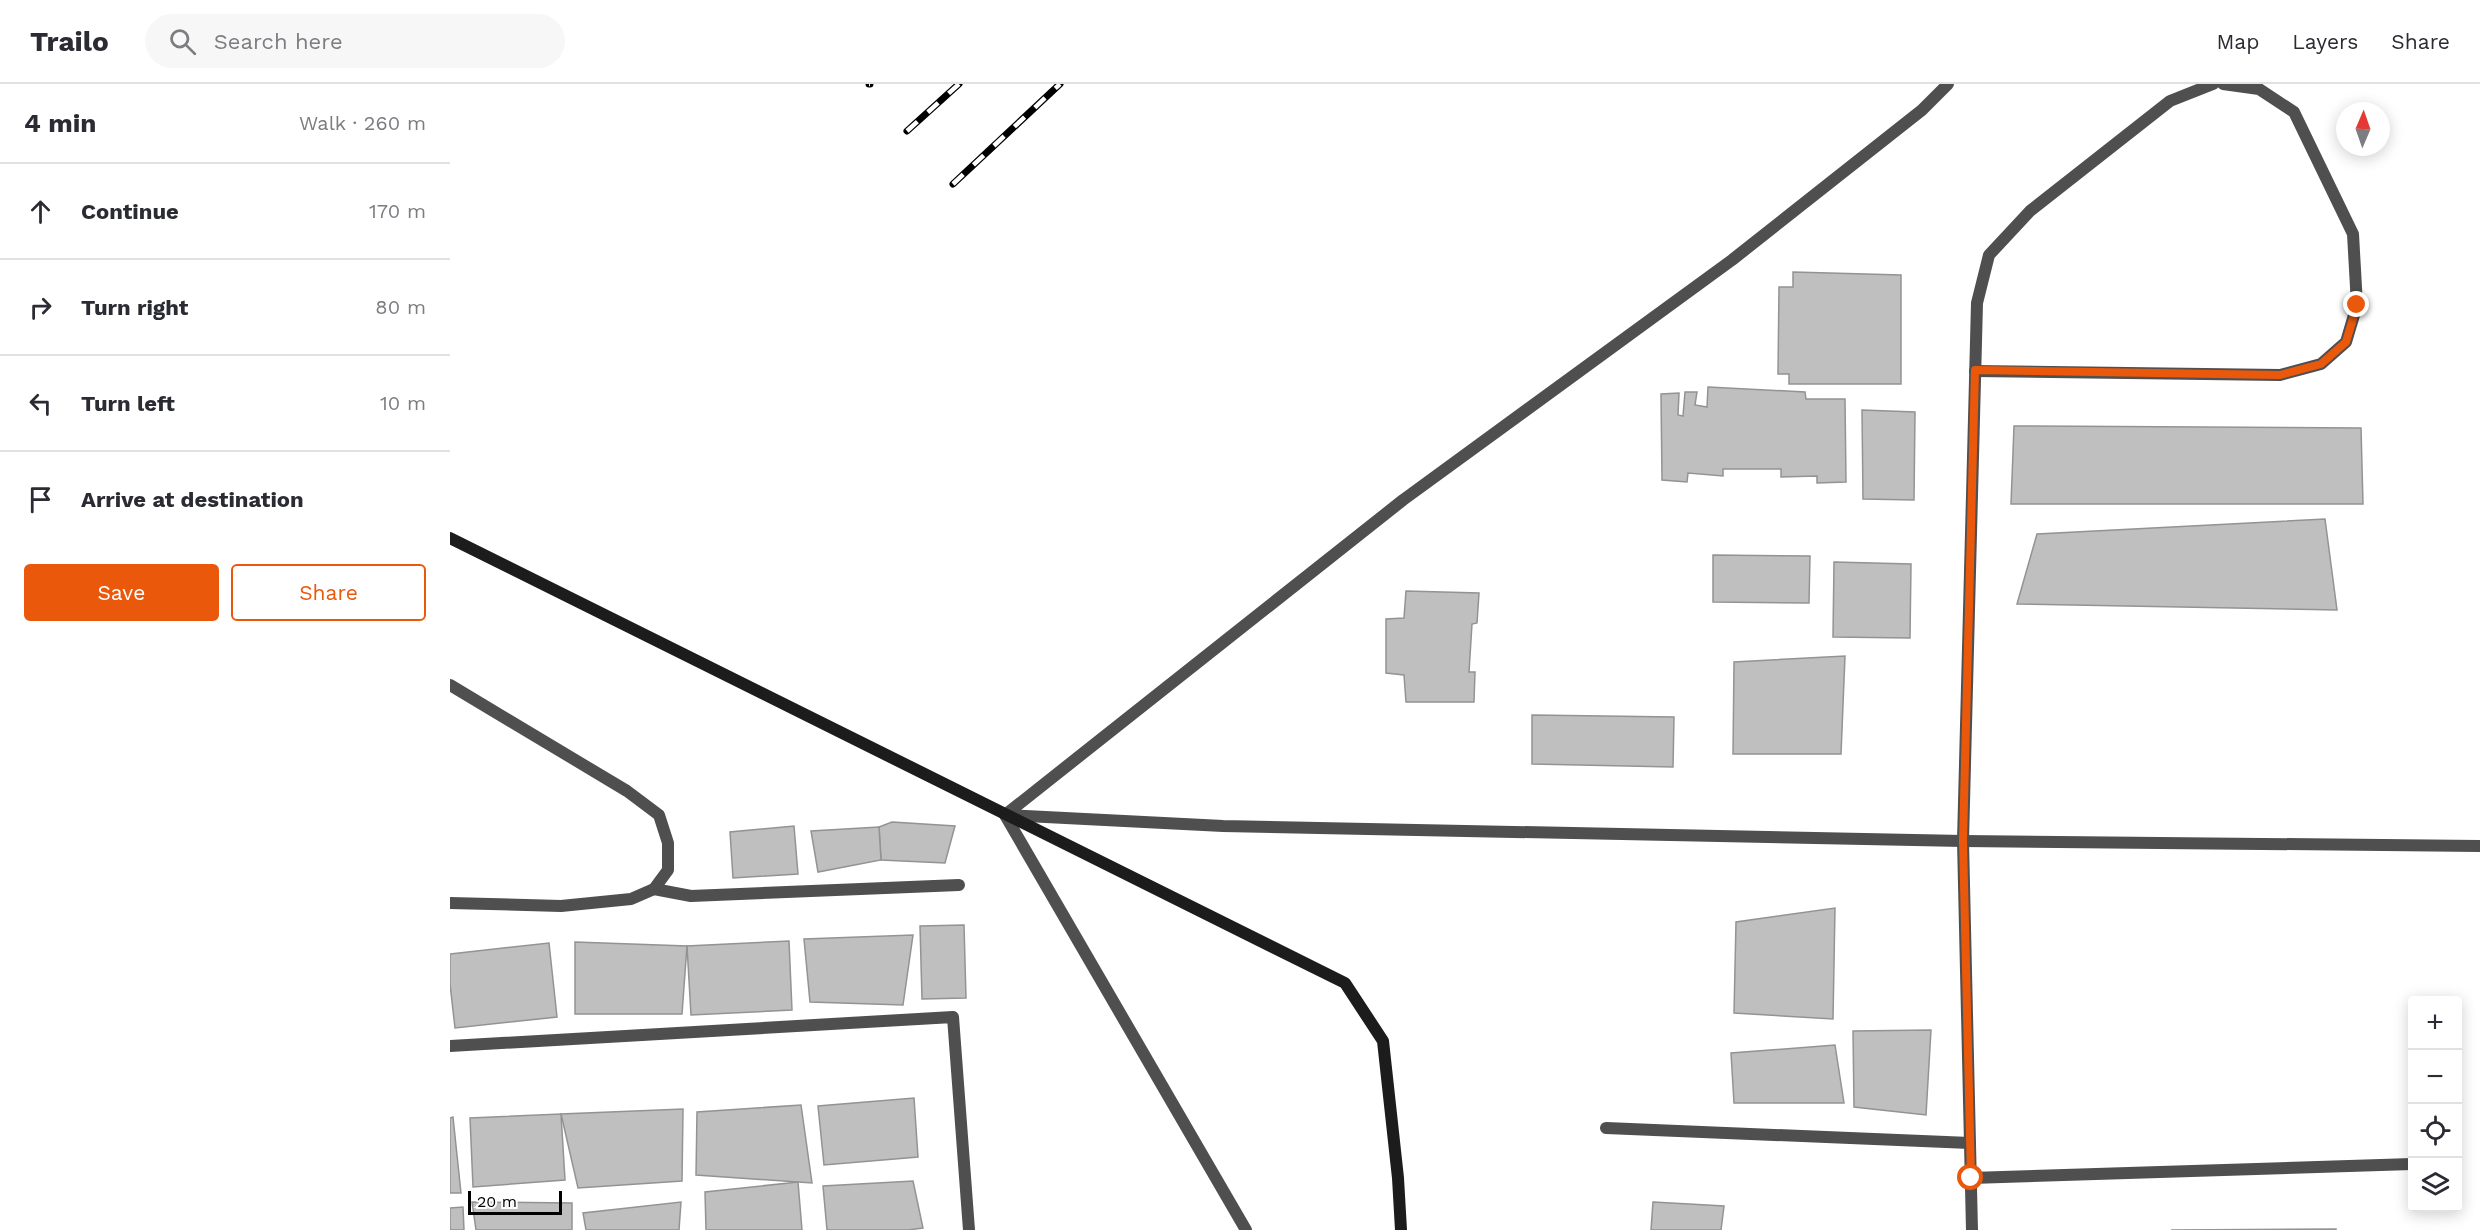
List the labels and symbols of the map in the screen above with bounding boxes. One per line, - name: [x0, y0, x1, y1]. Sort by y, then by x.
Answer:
- north arrow: [2336, 102, 2390, 156]
- route end: [2343, 291, 2369, 317]
- route start: [1957, 1164, 1983, 1190]
- scale bar: [468, 1188, 562, 1216]

